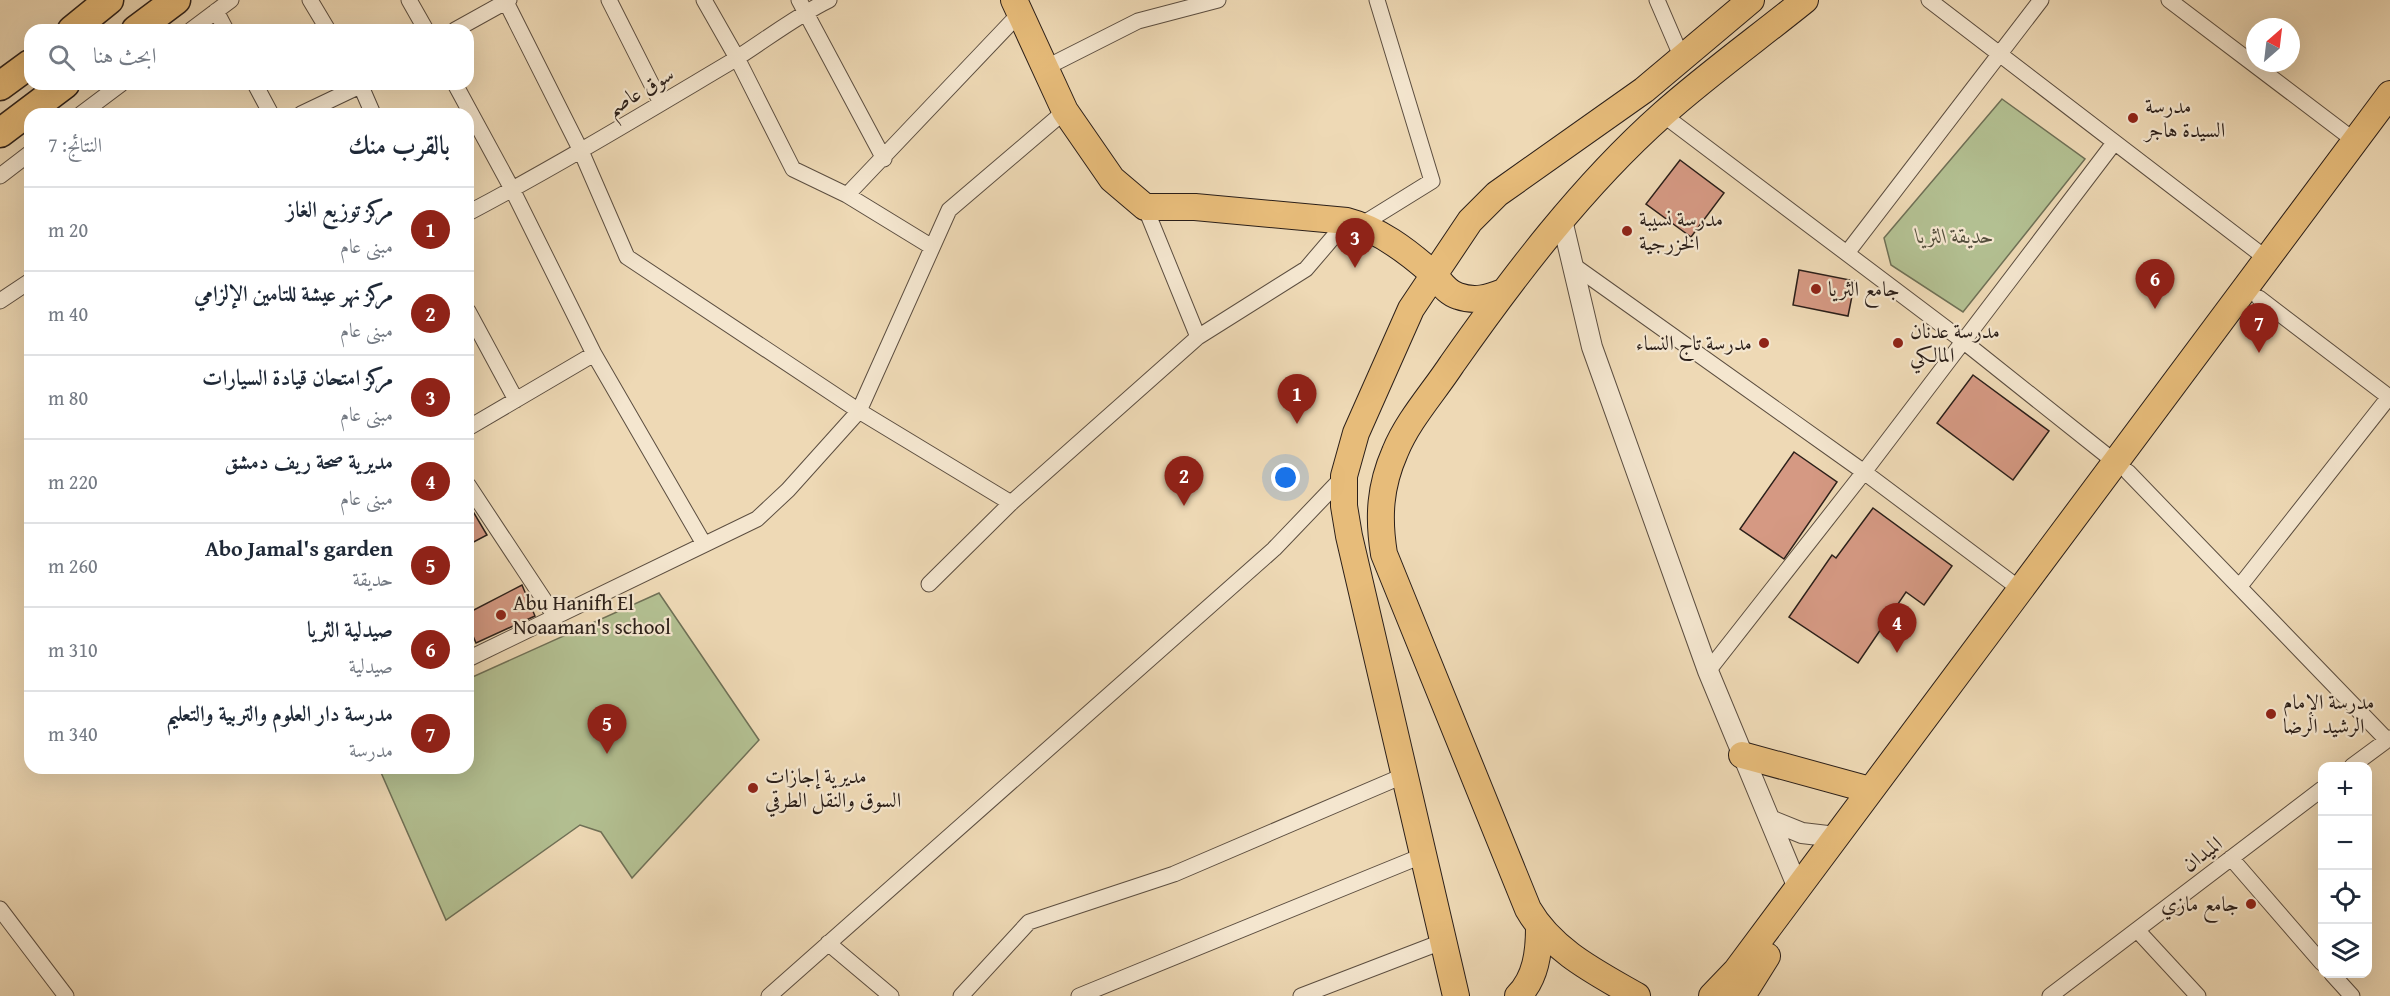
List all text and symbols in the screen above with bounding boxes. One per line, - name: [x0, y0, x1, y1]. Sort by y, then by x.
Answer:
- north arrow: [2246, 18, 2300, 72]
- search box: [24, 24, 474, 90]
- text: ابحث هنا: [93, 39, 157, 71]
- icon: search: [45, 41, 78, 74]
- street label: سوق عاصم: [600, 58, 683, 128]
- place label: مدرسة السيدة هاجر: [2143, 90, 2225, 145]
- marker: مدرسة السيدة هاجر: [2126, 111, 2140, 125]
- text: بالقرب منك: [348, 125, 450, 164]
- text: النتائج: 7: [48, 130, 102, 159]
- text: مركز توزيع الغاز: [287, 193, 393, 225]
- place label: مدرسة نسيبة الخزرجية: [1639, 203, 1723, 258]
- text: 20 m: [48, 215, 88, 244]
- text: 1: [425, 215, 436, 244]
- pin: 3: [1336, 218, 1374, 268]
- park label: حديقة الثريا: [1914, 220, 1994, 251]
- marker: مدرسة نسيبة الخزرجية: [1620, 224, 1634, 238]
- text: مبنى عام: [340, 231, 393, 260]
- pin: 6: [2136, 260, 2174, 309]
- place label: جامع الثريا: [1828, 273, 1900, 308]
- text: مركز نهر عيشة للتامين الإلزامي: [194, 277, 393, 309]
- marker: جامع الثريا: [1809, 282, 1823, 296]
- text: 40 m: [48, 299, 88, 328]
- text: 2: [425, 299, 436, 328]
- pin: 7: [2240, 304, 2278, 353]
- text: مبنى عام: [340, 315, 393, 344]
- place label: مدرسة عدنان المالكي: [1910, 315, 2000, 374]
- place label: مدرسة تاج النساء: [1636, 327, 1752, 362]
- marker: مدرسة تاج النساء: [1757, 336, 1771, 350]
- marker: مدرسة عدنان المالكي: [1891, 336, 1905, 350]
- text: مركز امتحان قيادة السيارات: [202, 361, 393, 393]
- pin: 1: [1278, 374, 1316, 424]
- text: 80 m: [48, 383, 88, 412]
- text: 3: [425, 383, 436, 412]
- text: مبنى عام: [340, 399, 393, 428]
- text: مديرية صحة ريف دمشق: [224, 445, 393, 477]
- pin: 2: [1164, 456, 1204, 506]
- your location: [1271, 463, 1300, 492]
- text: 220 m: [48, 467, 98, 496]
- text: 4: [425, 467, 436, 496]
- text: مبنى عام: [340, 483, 393, 512]
- text: Abo Jamal's garden: [205, 532, 393, 564]
- text: 260 m: [48, 551, 98, 580]
- text: 5: [425, 551, 436, 580]
- text: حديقة: [353, 564, 393, 593]
- place label: Abu Hanifh El Noaaman's school: [513, 587, 671, 642]
- pin: 4: [1878, 604, 1916, 653]
- marker: Abu Hanifh El Noaaman's school: [494, 608, 508, 622]
- text: صيدلية الثريا: [307, 613, 393, 645]
- text: 310 m: [48, 635, 98, 664]
- text: 6: [425, 635, 436, 664]
- text: صيدلية: [349, 651, 393, 680]
- place label: مدرسة الإمام الرشيد الرضا: [2283, 686, 2374, 741]
- text: مدرسة دار العلوم والتربية والتعليم: [166, 697, 393, 729]
- pin: 5: [588, 704, 626, 754]
- marker: مدرسة الإمام الرشيد الرضا: [2264, 707, 2278, 721]
- text: 340 m: [48, 719, 98, 748]
- text: 7: [425, 719, 436, 748]
- text: مدرسة: [349, 735, 393, 764]
- place label: مديرية إجازات السوق والنقل الطرقي: [765, 760, 901, 817]
- map controls: [2318, 762, 2372, 978]
- button: +: [2318, 762, 2372, 816]
- marker: مديرية إجازات السوق والنقل الطرقي: [746, 781, 760, 795]
- button: −: [2318, 816, 2372, 870]
- street label: الميدان: [2175, 828, 2228, 879]
- button: locate: [2318, 870, 2372, 924]
- place label: جامع مازي: [2161, 888, 2239, 923]
- marker: جامع مازي: [2244, 897, 2258, 911]
- button: layers: [2318, 924, 2372, 978]

